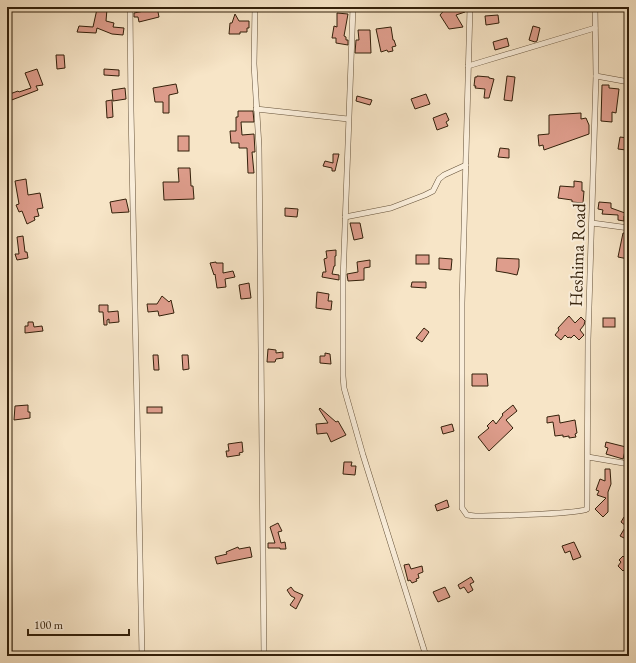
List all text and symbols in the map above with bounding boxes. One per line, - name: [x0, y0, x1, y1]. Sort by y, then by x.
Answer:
- street label: Heshima Road: [564, 202, 590, 307]
- scale bar: [28, 611, 129, 637]
- text: 100 m: [34, 617, 64, 633]

